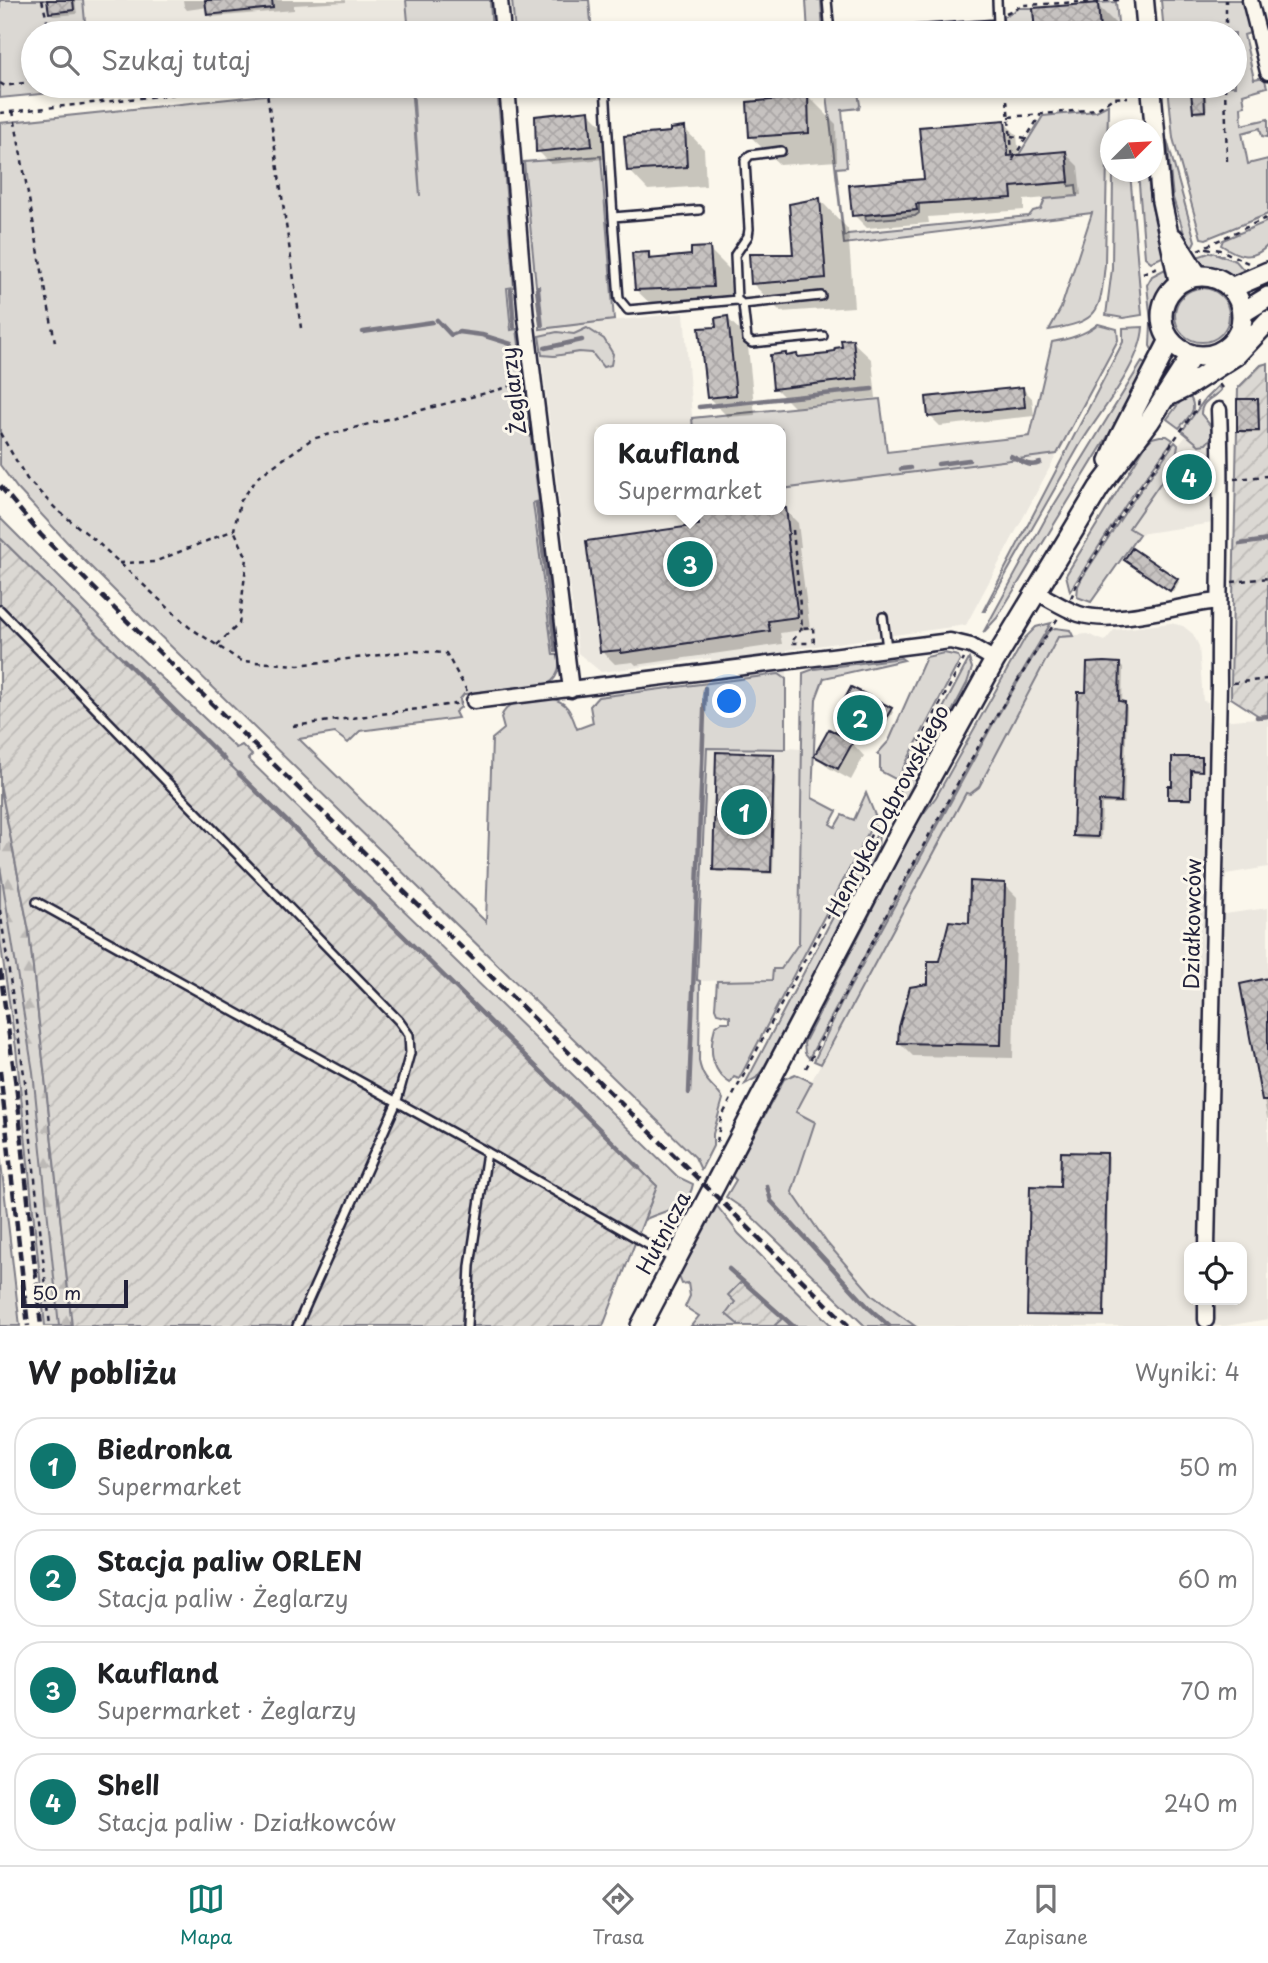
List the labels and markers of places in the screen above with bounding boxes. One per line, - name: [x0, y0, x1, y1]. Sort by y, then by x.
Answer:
- pin: 4: [1166, 451, 1212, 503]
- pin: 3: [667, 538, 713, 590]
- pin: 2: [837, 692, 883, 744]
- pin: 1: [721, 786, 767, 838]

